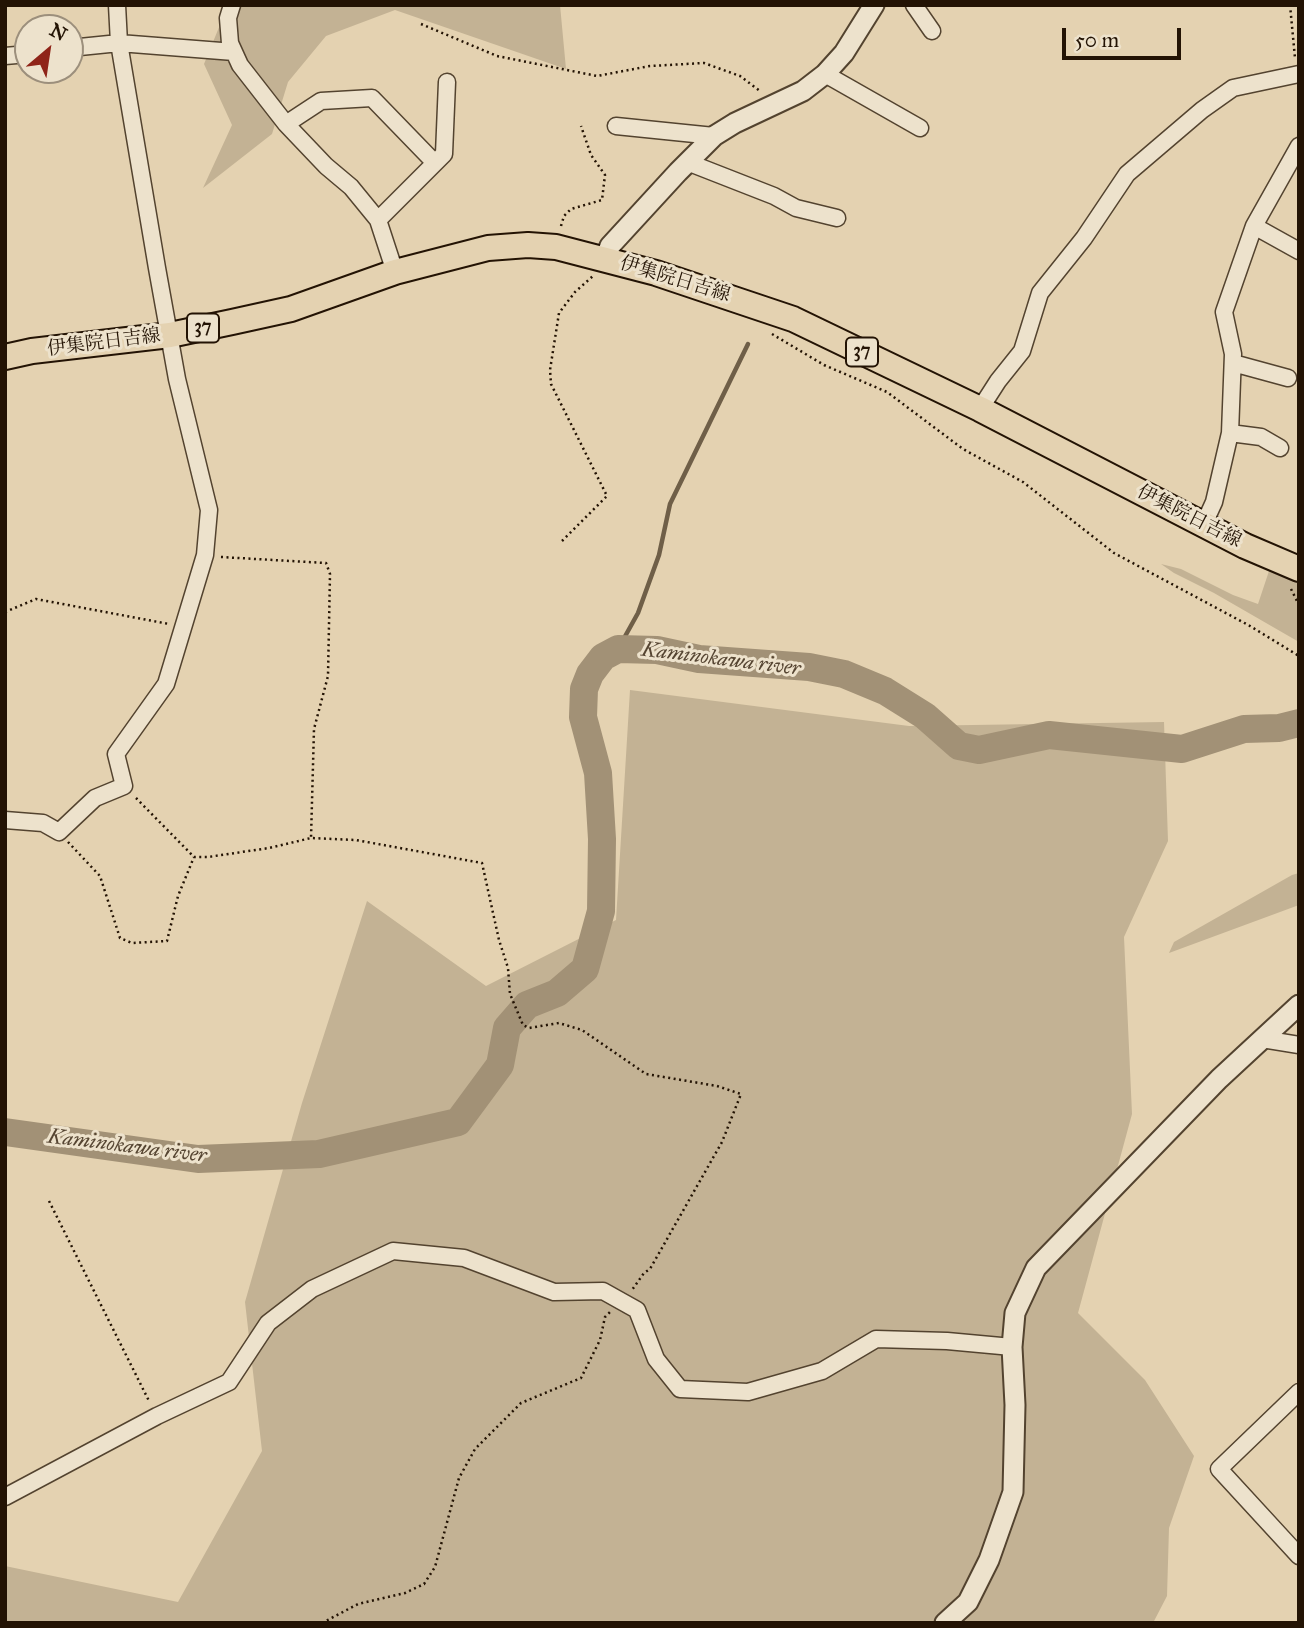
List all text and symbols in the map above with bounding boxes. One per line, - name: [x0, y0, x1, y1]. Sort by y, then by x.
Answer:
- north arrow: [14, 14, 84, 84]
- scale bar: [1066, 14, 1185, 58]
- text: N: [46, 18, 71, 46]
- text: 50 m: [1075, 27, 1119, 53]
- street label: 伊集院日吉線: [617, 252, 733, 308]
- road number: 37: [187, 314, 219, 342]
- street label: 伊集院日吉線: [46, 325, 162, 361]
- road number: 37: [846, 338, 878, 366]
- street label: 伊集院日吉線: [1133, 481, 1245, 553]
- water label: Kaminokawa river: [640, 638, 802, 682]
- water label: Kaminokawa river: [46, 1125, 208, 1169]

